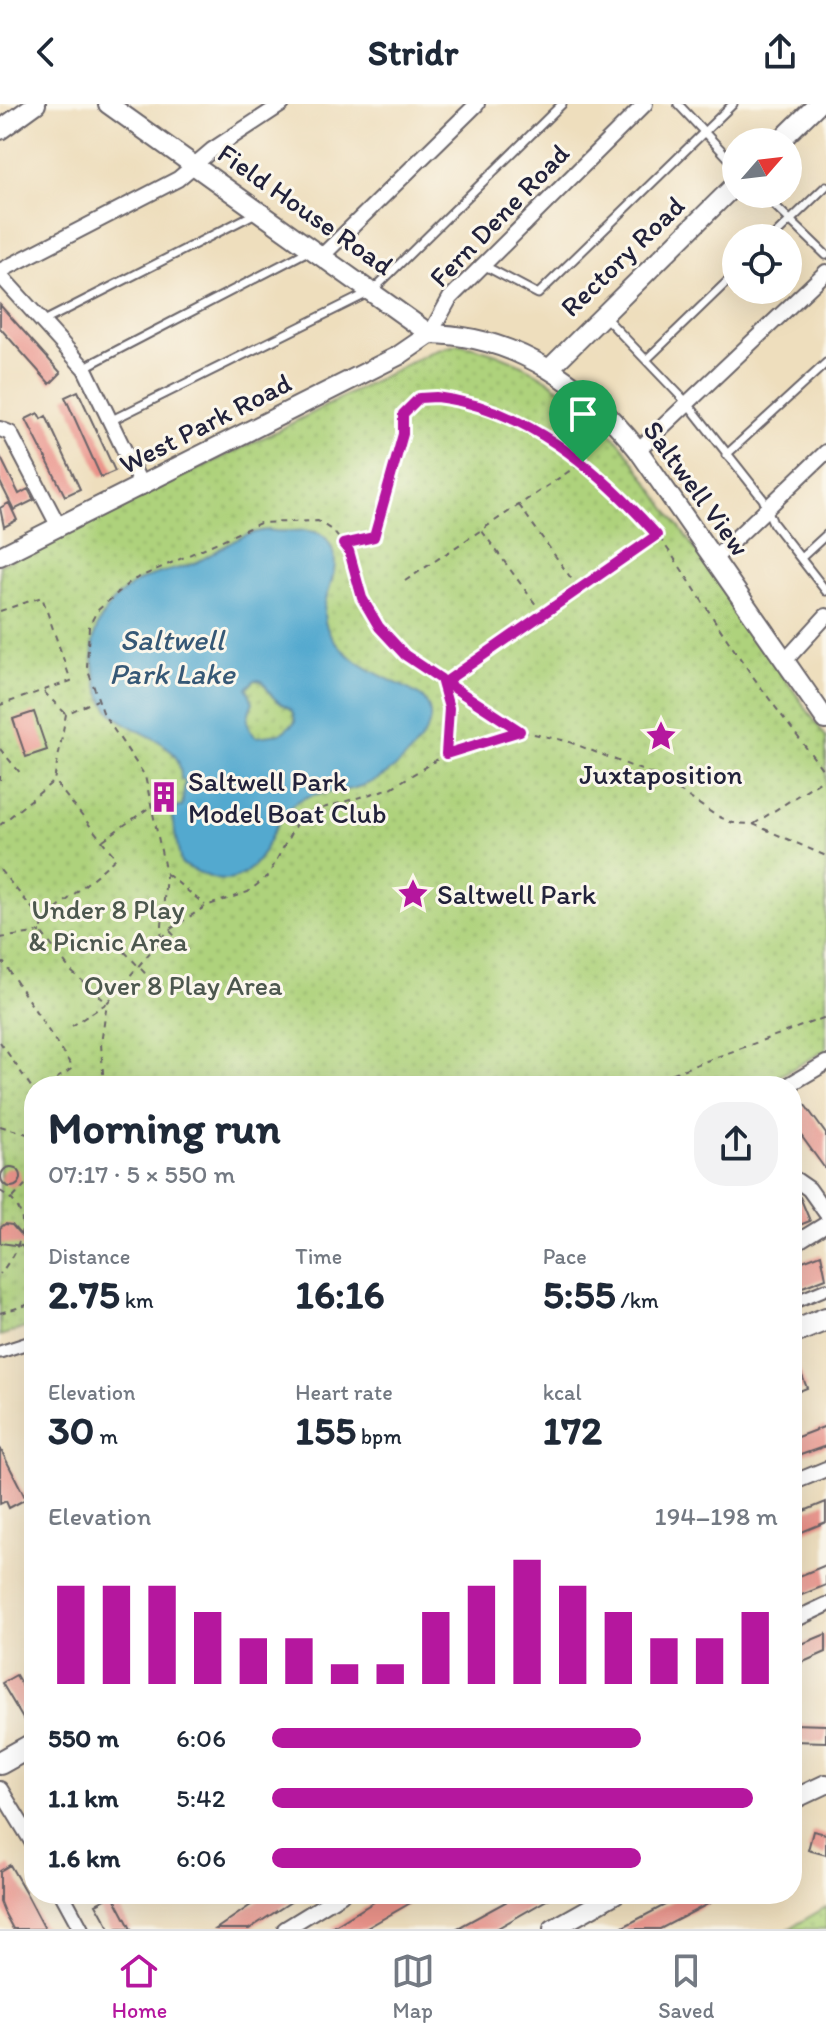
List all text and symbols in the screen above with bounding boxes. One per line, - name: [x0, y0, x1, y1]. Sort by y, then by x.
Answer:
- icon: back: [24, 30, 68, 74]
- icon: share: [758, 30, 802, 74]
- text: Stridr: [368, 31, 458, 74]
- north arrow: [722, 128, 802, 208]
- map controls: [722, 128, 802, 304]
- street label: Field House Road: [212, 136, 401, 283]
- street label: Fern Dene Road: [422, 136, 576, 294]
- street label: Rectory Road: [553, 188, 691, 324]
- button: locate: [722, 224, 802, 304]
- street label: West Park Road: [113, 365, 297, 481]
- pin: [549, 380, 617, 462]
- icon: arrive: [561, 392, 605, 436]
- street label: Saltwell View: [636, 414, 758, 562]
- water label: Saltwell Park Lake: [109, 621, 236, 692]
- place icon: Juxtaposition: [644, 719, 678, 753]
- place label: Juxtaposition: [579, 757, 743, 791]
- place label: Saltwell Park Model Boat Club: [188, 764, 386, 830]
- building icon: Saltwell Park Model Boat Club: [147, 780, 181, 814]
- place icon: Saltwell Park: [396, 877, 430, 911]
- place label: Saltwell Park: [437, 877, 597, 911]
- park label: Under 8 Play & Picnic Area: [28, 892, 188, 958]
- park label: Over 8 Play Area: [83, 968, 283, 1002]
- text: Morning run: [48, 1101, 281, 1154]
- button: share: [694, 1102, 778, 1186]
- text: 07:17 · 5 × 550 m: [48, 1158, 235, 1190]
- text: Distance: [48, 1243, 130, 1270]
- text: Time: [295, 1243, 342, 1270]
- text: Pace: [543, 1243, 587, 1270]
- text: 2.75: [48, 1270, 120, 1318]
- text: 16:16: [295, 1270, 385, 1318]
- text: 5:55: [543, 1270, 615, 1318]
- text: km: [120, 1287, 154, 1314]
- text: /km: [615, 1287, 659, 1314]
- text: Elevation: [48, 1379, 135, 1406]
- text: Heart rate: [295, 1379, 393, 1406]
- text: kcal: [543, 1379, 582, 1406]
- text: 30: [48, 1406, 94, 1454]
- text: 155: [295, 1406, 356, 1454]
- text: 172: [543, 1406, 602, 1454]
- text: m: [94, 1423, 118, 1450]
- text: bpm: [356, 1423, 402, 1450]
- text: Elevation: [48, 1500, 151, 1532]
- text: 194–198 m: [655, 1500, 778, 1532]
- text: 550 m: [48, 1722, 119, 1754]
- text: 6:06: [176, 1722, 226, 1754]
- text: 1.1 km: [48, 1782, 119, 1814]
- text: 5:42: [176, 1782, 225, 1814]
- text: 1.6 km: [48, 1842, 120, 1874]
- text: 6:06: [176, 1842, 226, 1874]
- tab: Home: [112, 1949, 167, 2024]
- tab: Map: [391, 1949, 435, 2024]
- tab: Saved: [658, 1949, 714, 2024]

